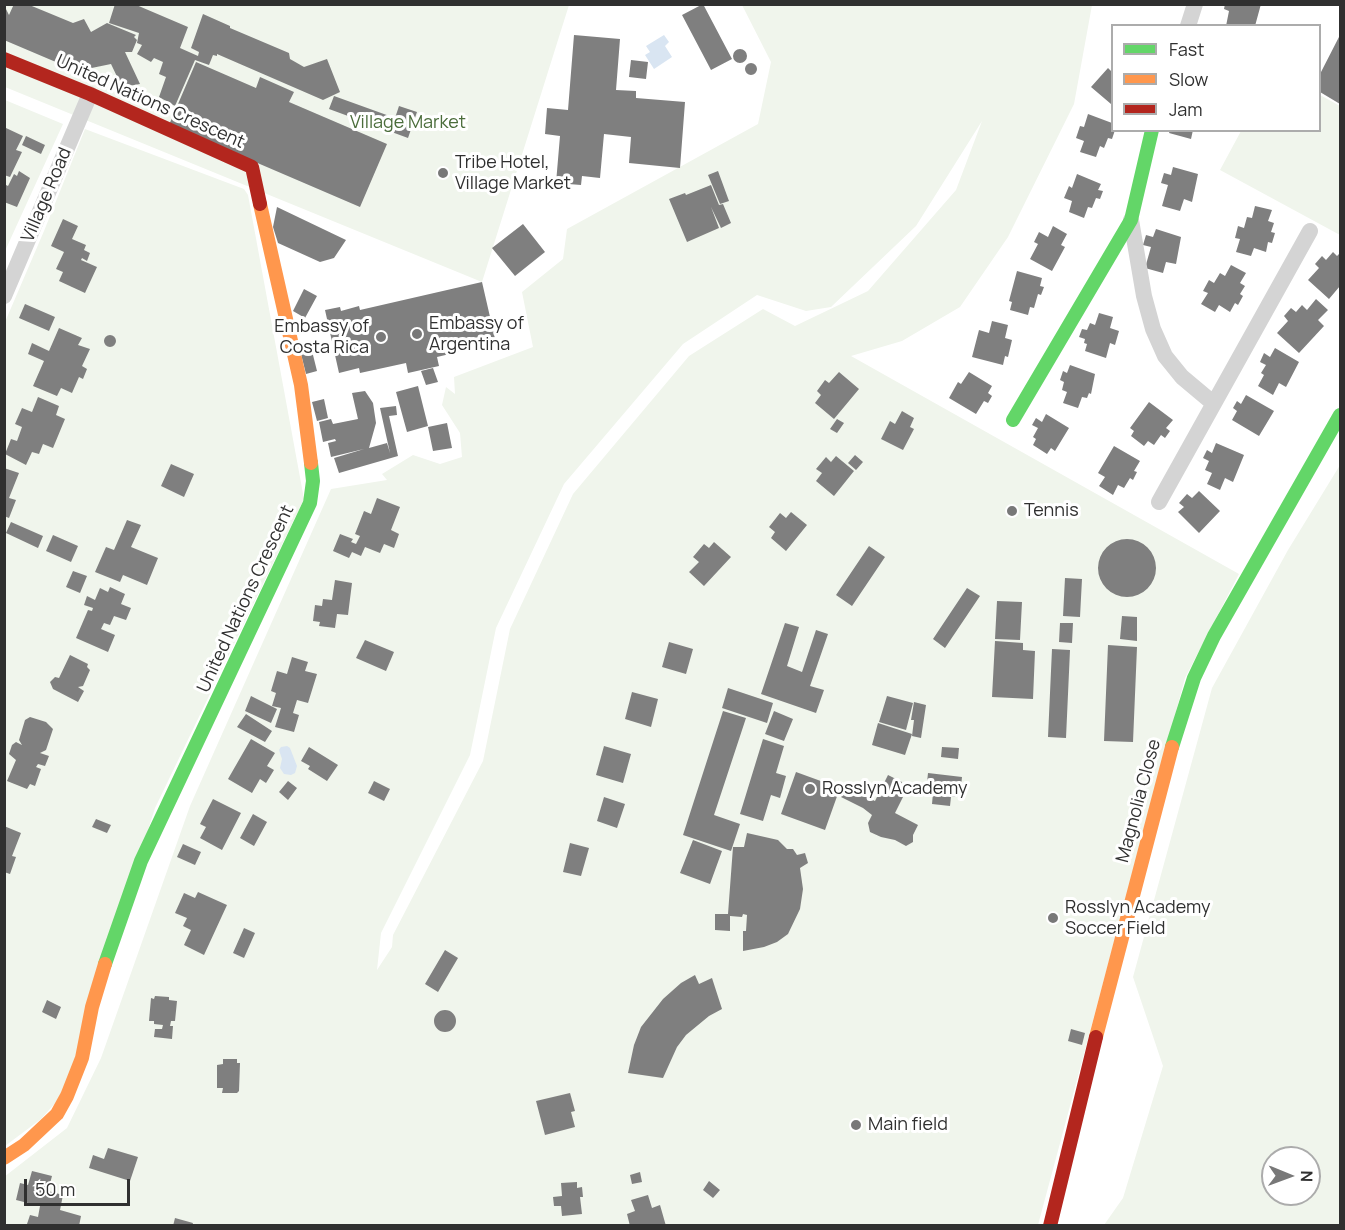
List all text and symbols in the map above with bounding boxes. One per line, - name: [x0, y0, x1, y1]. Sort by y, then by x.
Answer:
- legend: [1111, 24, 1321, 132]
- text: Fast: [1169, 37, 1204, 61]
- street label: United Nations Crescent: [52, 51, 248, 153]
- text: Slow: [1169, 67, 1208, 91]
- text: Jam: [1169, 97, 1203, 121]
- park label: Village Market: [350, 112, 466, 134]
- street label: Village Road: [17, 145, 77, 245]
- place label: Tribe Hotel, Village Market: [455, 152, 571, 195]
- marker: Tribe Hotel, Village Market: [436, 166, 450, 180]
- place label: Embassy of Argentina: [429, 313, 524, 356]
- place label: Embassy of Costa Rica: [274, 316, 369, 358]
- marker: Embassy of Argentina: [410, 327, 424, 341]
- marker: Embassy of Costa Rica: [374, 330, 388, 344]
- place label: Tennis: [1024, 500, 1079, 522]
- street label: United Nations Crescent: [193, 502, 299, 696]
- marker: Tennis: [1005, 504, 1019, 518]
- street label: Magnolia Close: [1112, 737, 1166, 865]
- place label: Rosslyn Academy: [822, 778, 967, 800]
- marker: Rosslyn Academy: [803, 782, 817, 796]
- place label: Rosslyn Academy Soccer Field: [1065, 897, 1210, 940]
- marker: Rosslyn Academy Soccer Field: [1046, 911, 1060, 925]
- place label: Main field: [868, 1114, 948, 1136]
- marker: Main field: [849, 1118, 863, 1132]
- north arrow: [1261, 1146, 1321, 1206]
- scale bar: [27, 1167, 134, 1205]
- text: N: [1296, 1170, 1318, 1182]
- text: 50 m: [35, 1177, 75, 1201]

